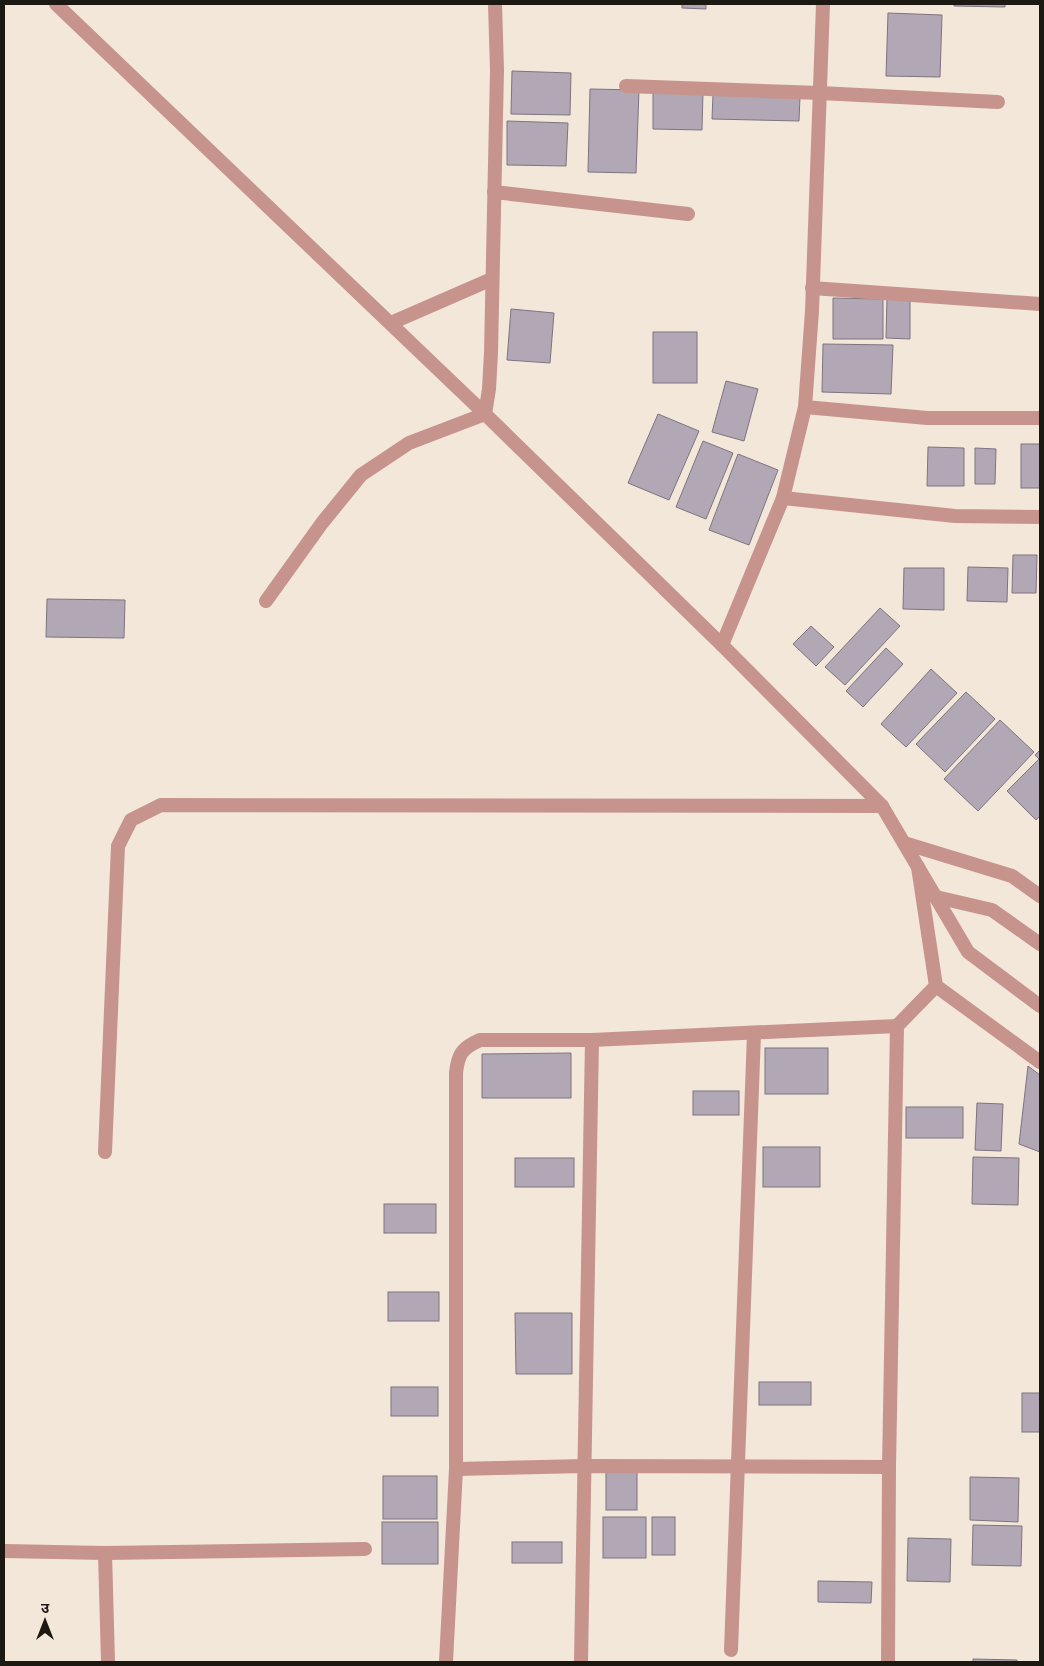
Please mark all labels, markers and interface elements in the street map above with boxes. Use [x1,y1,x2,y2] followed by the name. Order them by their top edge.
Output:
[20,1596,70,1646] north arrow
[41,1600,50,1616] text: उ

